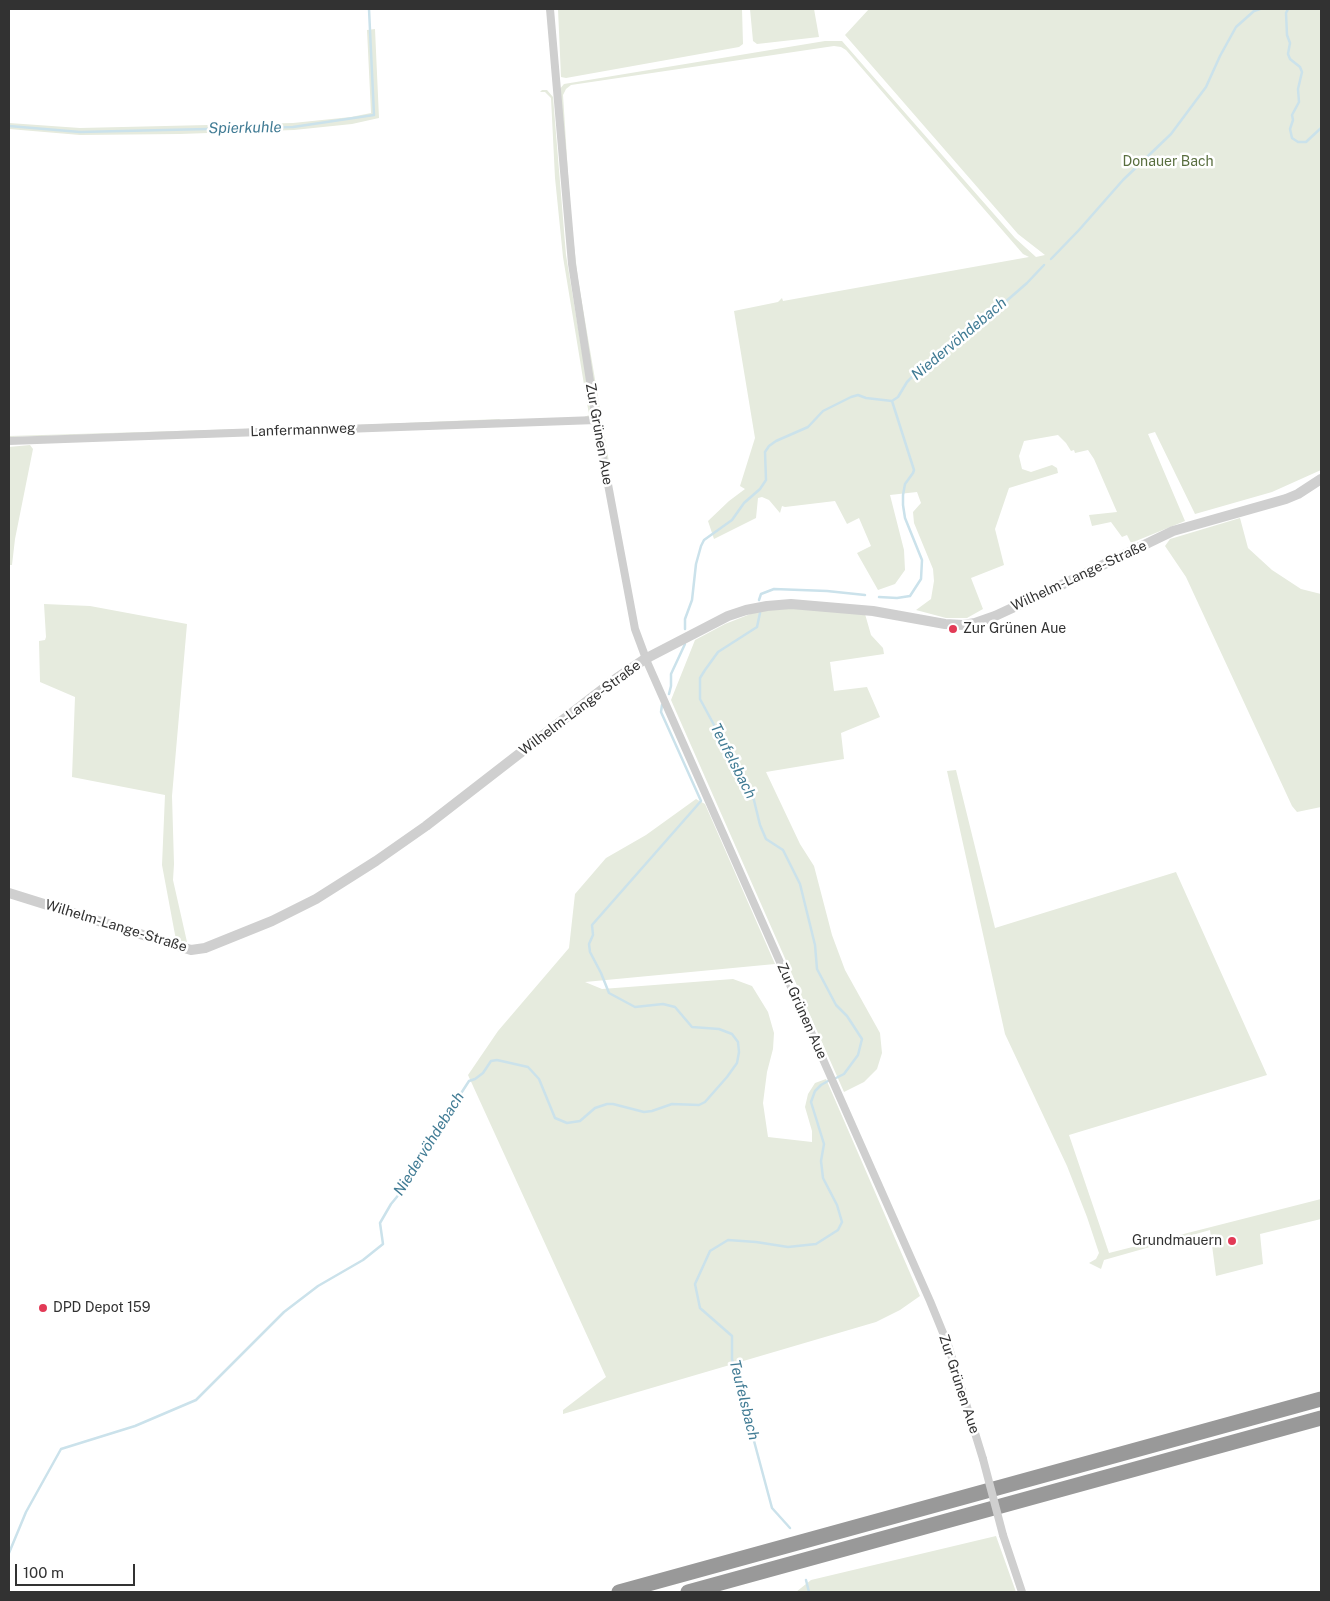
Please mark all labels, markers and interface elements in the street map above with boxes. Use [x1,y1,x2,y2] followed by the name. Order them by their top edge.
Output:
[208,118,282,138] water label: Spierkuhle
[1122,154,1214,170] park label: Donauer Bach
[908,294,1010,384] water label: Niedervöhdebach
[582,382,616,486] street label: Zur Grünen Aue
[250,420,356,440] street label: Lanfermannweg
[1009,537,1149,615] street label: Wilhelm-Lange-Straße
[963,621,1066,637] place label: Zur Grünen Aue
[947,623,959,635] marker: Zur Grünen Aue
[516,657,644,759] street label: Wilhelm-Lange-Straße
[706,720,760,802] water label: Teufelsbach
[43,896,189,956] street label: Wilhelm-Lange-Straße
[773,960,831,1062] street label: Zur Grünen Aue
[390,1089,468,1199] water label: Niedervöhdebach
[1132,1233,1222,1249] place label: Grundmauern
[1226,1235,1238,1247] marker: Grundmauern
[53,1300,151,1316] place label: DPD Depot 159
[37,1302,49,1314] marker: DPD Depot 159
[935,1332,983,1436] street label: Zur Grünen Aue
[725,1358,763,1442] water label: Teufelsbach
[18,1554,138,1586] scale bar
[23,1564,64,1581] text: 100 m

